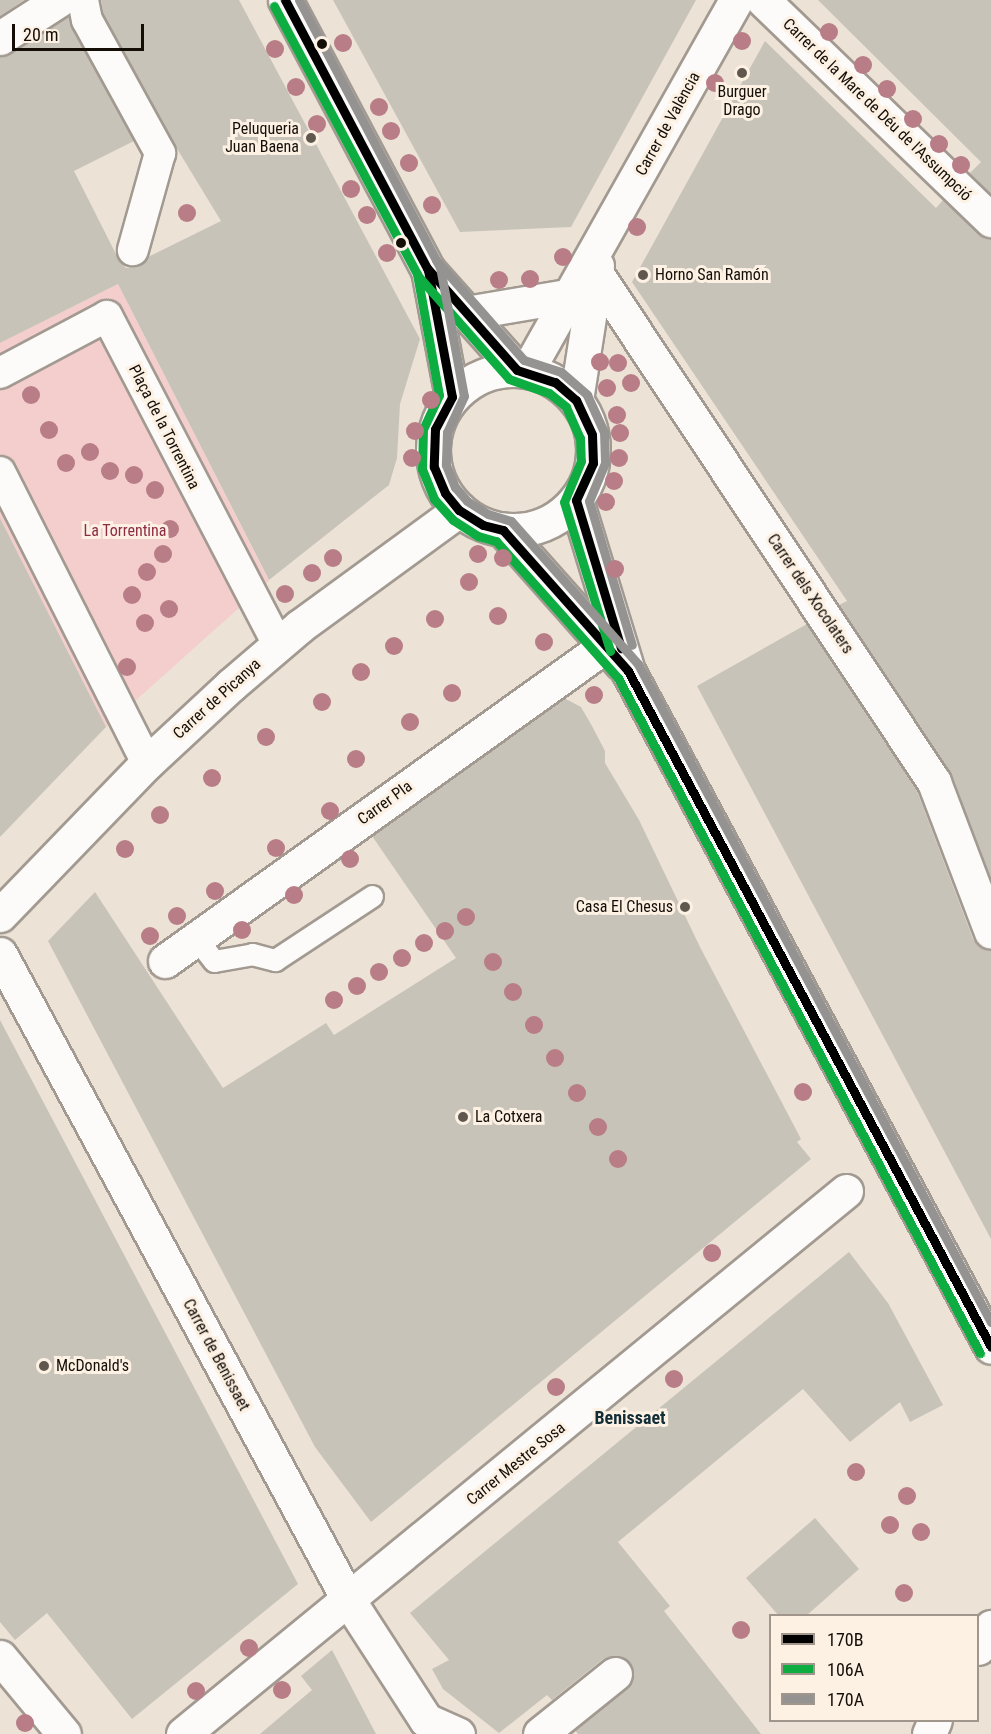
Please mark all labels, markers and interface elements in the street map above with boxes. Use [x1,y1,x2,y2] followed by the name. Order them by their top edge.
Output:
[15,12,147,50] scale bar
[779,15,975,205] street label: Carrer de la Mare de Déu de l'Assumpció
[23,24,58,45] text: 20 m
[316,38,328,50] unlabelled marker
[735,66,749,80] marker: Burguer Drago
[632,69,704,179] street label: Carrer de València
[717,82,767,120] place label: Burguer Drago
[225,119,299,157] place label: Peluqueria Juan Baena
[304,131,318,145] marker: Peluqueria Juan Baena
[395,237,407,249] unlabelled marker
[655,265,769,285] place label: Horno San Ramón
[636,268,650,282] marker: Horno San Ramón
[124,361,204,493] street label: Plaça de la Torrentina
[83,521,167,541] park label: La Torrentina
[763,530,857,658] street label: Carrer dels Xocolaters
[169,655,265,743] street label: Carrer de Picanya
[354,777,416,829] street label: Carrer Pla
[576,897,673,917] place label: Casa El Chesus
[678,900,692,914] marker: Casa El Chesus
[475,1107,542,1127] place label: La Cotxera
[456,1110,470,1124] marker: La Cotxera
[179,1296,253,1414] street label: Carrer de Benissaet
[56,1356,129,1376] place label: McDonald's
[37,1359,51,1373] marker: McDonald's
[594,1407,666,1429] district label: Benissaet
[463,1418,569,1510] street label: Carrer Mestre Sosa
[769,1614,979,1722] legend
[827,1629,863,1650] text: 170B
[827,1659,864,1680] text: 106A
[827,1689,864,1710] text: 170A

